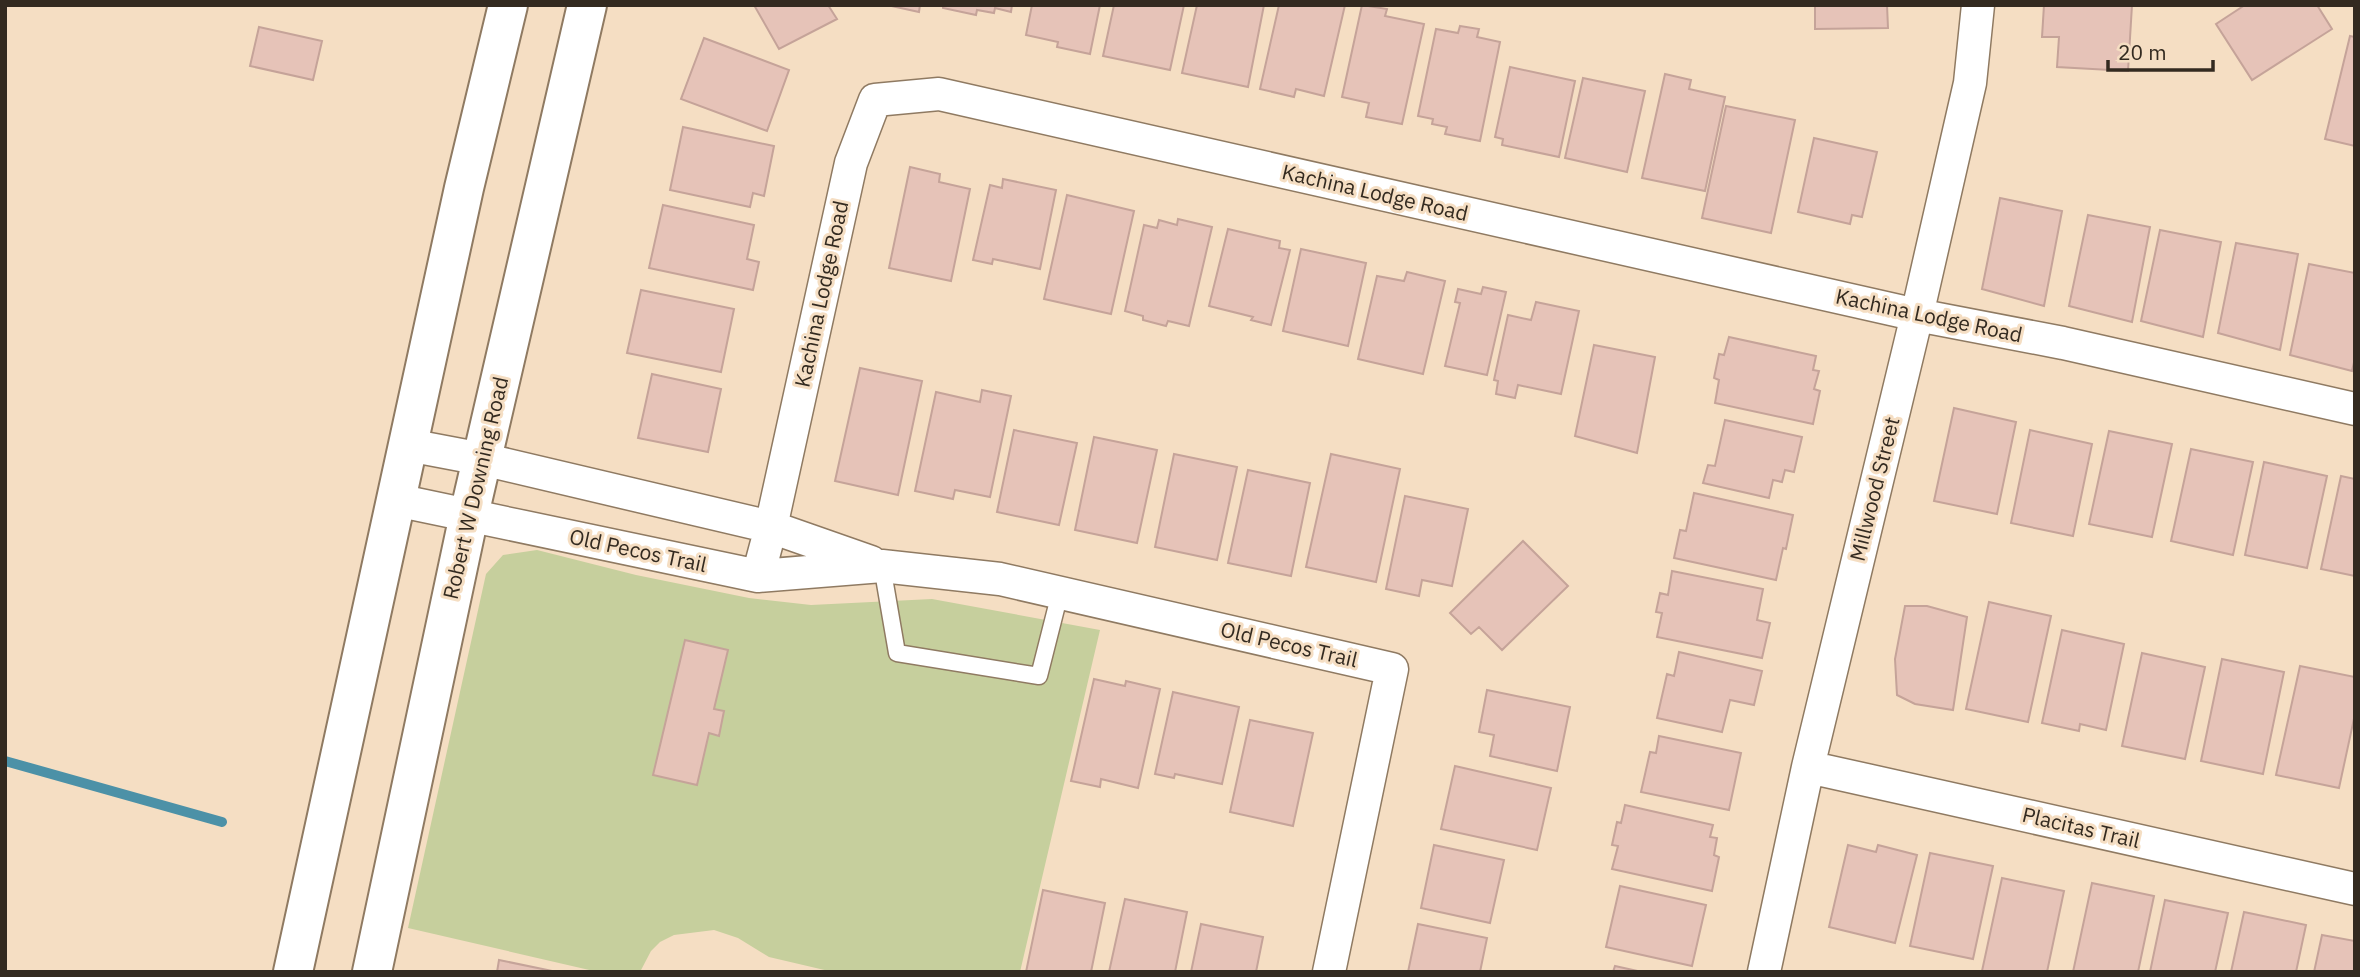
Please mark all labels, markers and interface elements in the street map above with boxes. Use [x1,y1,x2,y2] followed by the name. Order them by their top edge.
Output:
[2108,28,2213,72] scale bar
[2118,38,2167,66] text: 20 m
[1279,157,1471,227] street label: Kachina Lodge Road
[788,198,854,390] street label: Kachina Lodge Road
[1833,282,2025,348] street label: Kachina Lodge Road
[436,374,514,602] street label: Robert W Downing Road
[1843,414,1905,564] street label: Millwood Street
[567,522,710,578] street label: Old Pecos Trail
[1218,615,1361,673] street label: Old Pecos Trail
[2020,800,2143,854] street label: Placitas Trail

